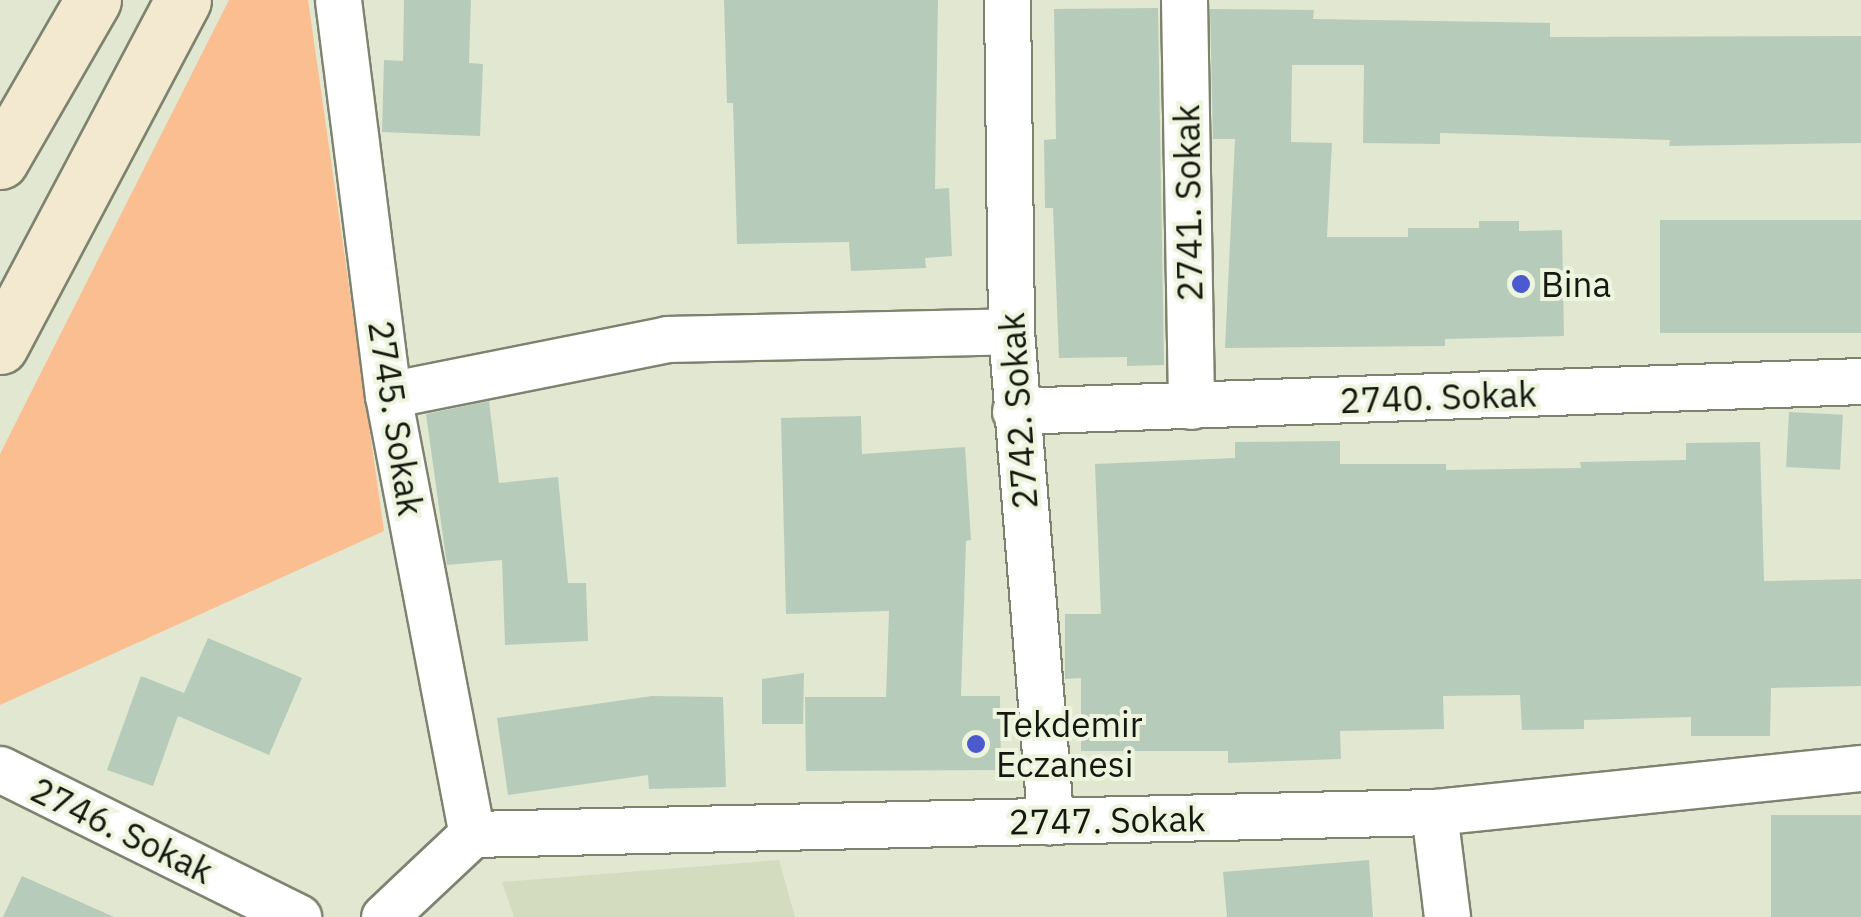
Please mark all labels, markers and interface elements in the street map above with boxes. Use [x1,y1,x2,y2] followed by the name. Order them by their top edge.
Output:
[1165,104,1211,302] street label: 2741. Sokak
[1541,263,1611,305] place label: Bina
[1510,273,1532,295] marker: Bina
[990,311,1046,511] street label: 2742. Sokak
[360,317,432,519] street label: 2745. Sokak
[1339,373,1537,421] street label: 2740. Sokak
[996,703,1143,785] place label: Tekdemir Eczanesi
[965,733,987,755] marker: Tekdemir Eczanesi
[24,768,220,892] street label: 2746. Sokak
[1008,797,1206,843] street label: 2747. Sokak

